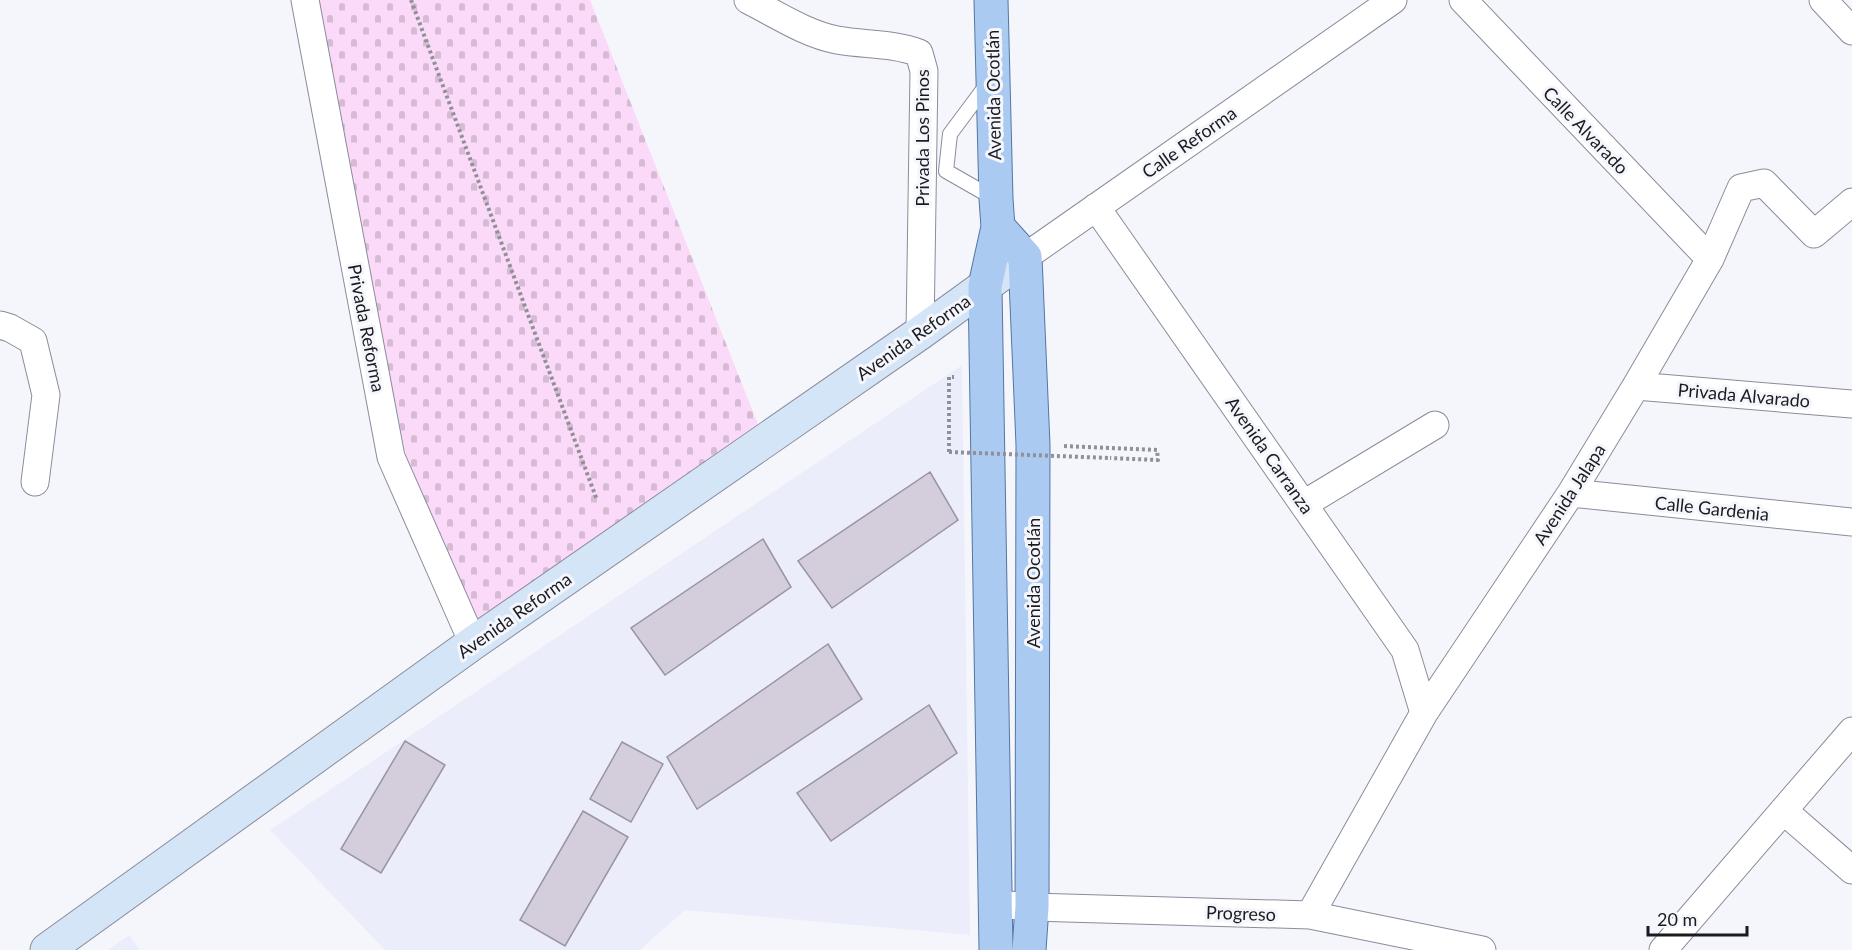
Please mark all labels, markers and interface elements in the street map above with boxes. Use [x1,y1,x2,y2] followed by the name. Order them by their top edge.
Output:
[981,30,1005,160] street label: Avenida Ocotlán
[911,69,933,207] street label: Privada Los Pinos
[1539,82,1633,178] street label: Calle Alvarado
[1138,101,1240,183] street label: Calle Reforma
[344,262,390,394] street label: Privada Reforma
[852,289,974,385] street label: Avenida Reforma
[1677,378,1811,412] street label: Privada Alvarado
[1221,392,1319,518] street label: Avenida Carranza
[1528,439,1610,549] street label: Avenida Jalapa
[1654,491,1770,525] street label: Calle Gardenia
[1022,518,1044,648] street label: Avenida Ocotlán
[453,567,575,663] street label: Avenida Reforma
[1648,899,1747,937] scale bar
[1206,901,1276,925] street label: Progreso
[1657,908,1697,930] text: 20 m

